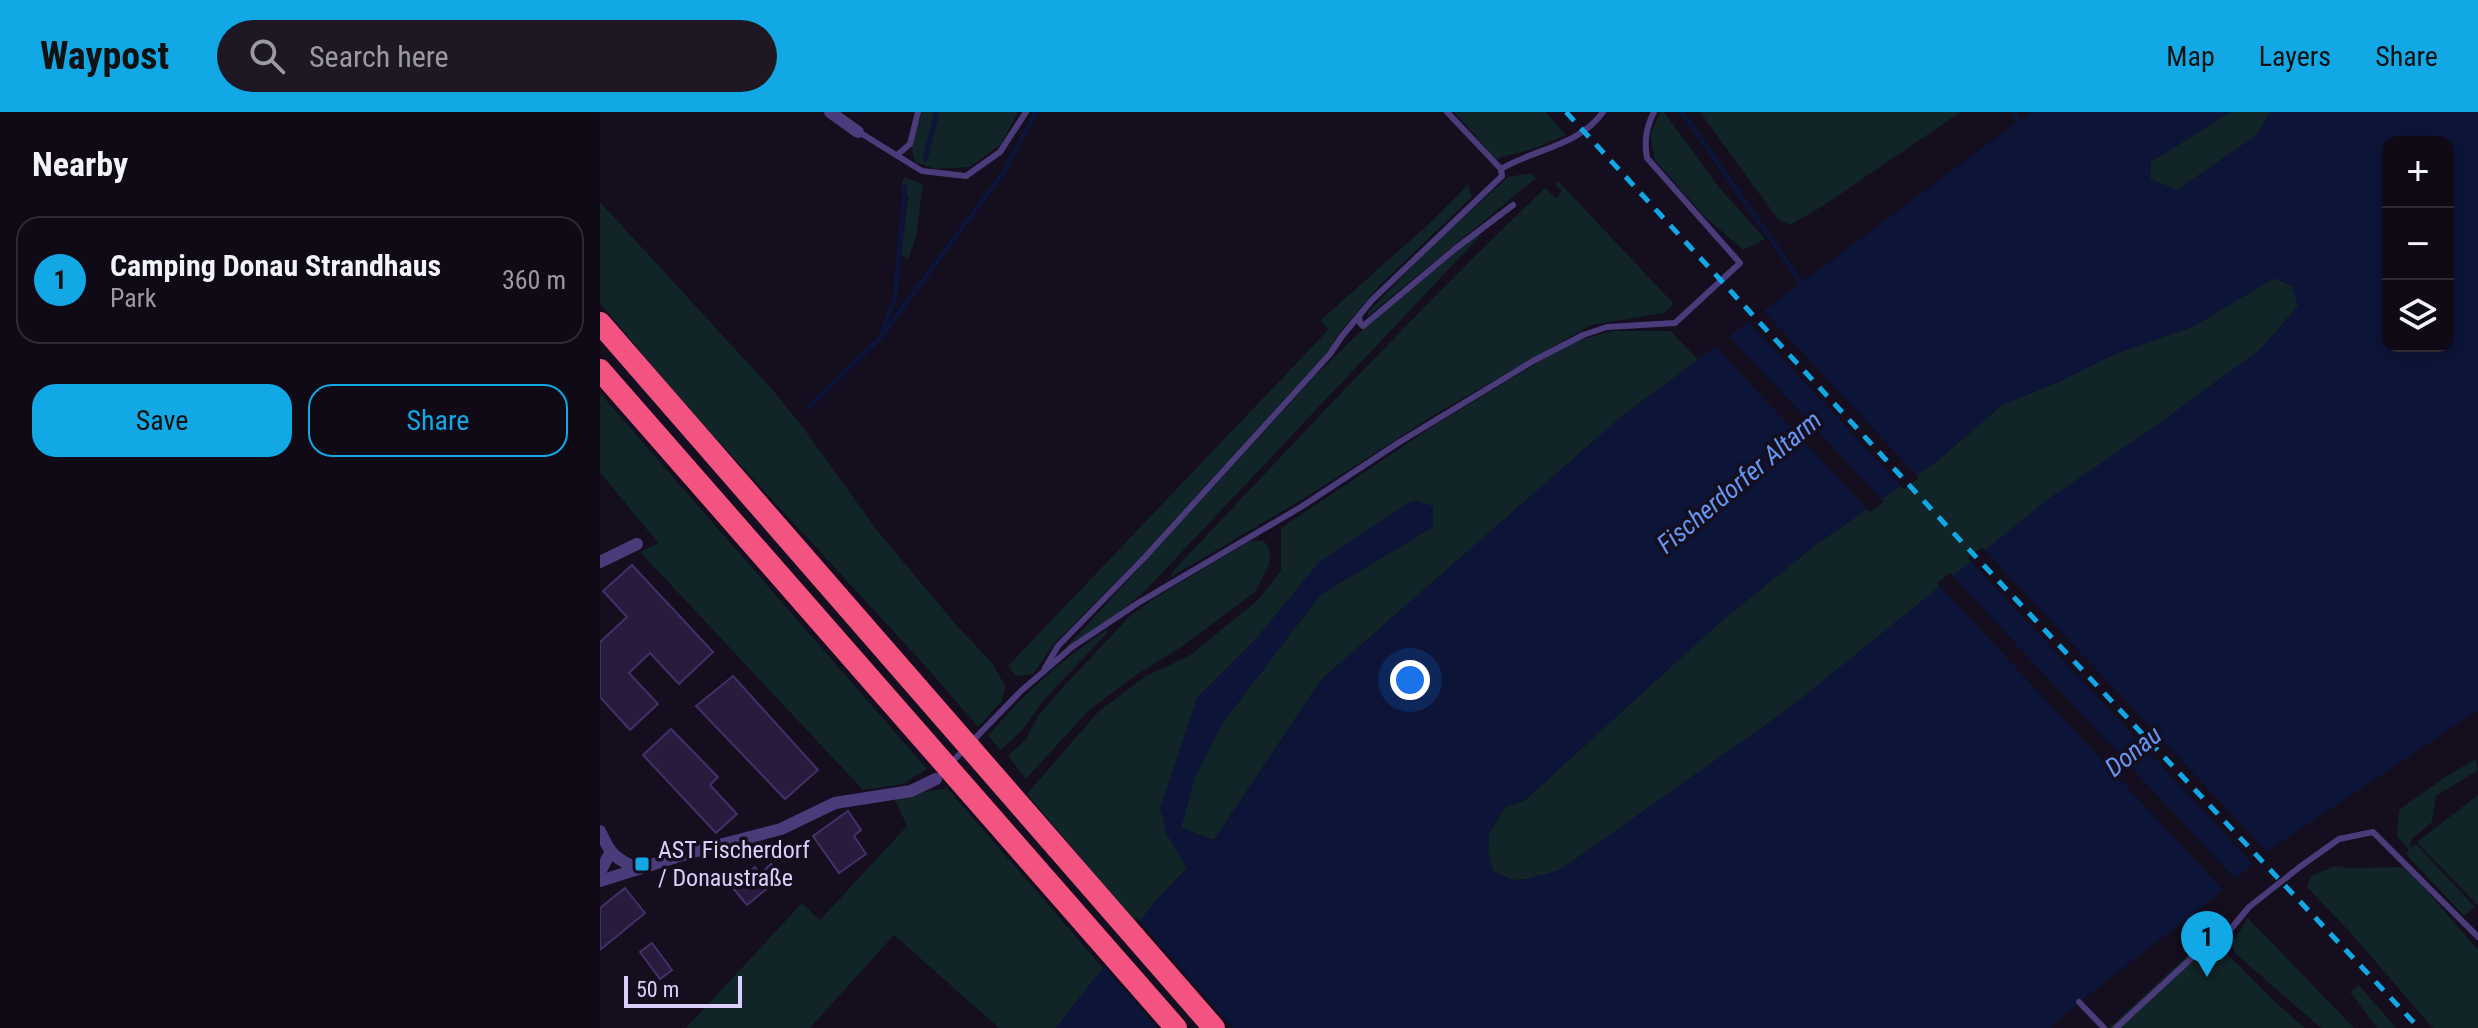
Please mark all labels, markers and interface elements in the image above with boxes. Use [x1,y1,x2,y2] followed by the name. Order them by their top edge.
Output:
[217,20,777,92] search box
[40,34,169,78] text: Waypost
[245,34,289,78] icon: search
[309,39,449,74] text: Search here
[2166,40,2215,73] text: Map
[2259,40,2331,73] text: Layers
[2375,40,2438,73] text: Share
[2382,136,2454,352] map controls
[2382,136,2454,208] button: +
[32,144,128,184] text: Nearby
[2382,208,2454,280] button: −
[110,248,441,283] text: Camping Donau Strandhaus
[53,265,67,295] text: 1
[502,265,566,295] text: 360 m
[2382,280,2454,352] button: layers
[110,283,156,313] text: Park
[32,384,292,457] button: Save
[308,384,568,457] button: Share
[1651,405,1827,559] water label: Fischerdorfer Altarm
[1390,660,1430,700] your location
[2099,719,2167,783] water label: Donau
[658,836,810,892] place label: AST Fischerdorf / Donaustraße
[633,855,651,873] marker: AST Fischerdorf / Donaustraße
[2181,911,2233,977] pin: 1
[624,972,742,1008] scale bar
[636,977,679,1002] text: 50 m

